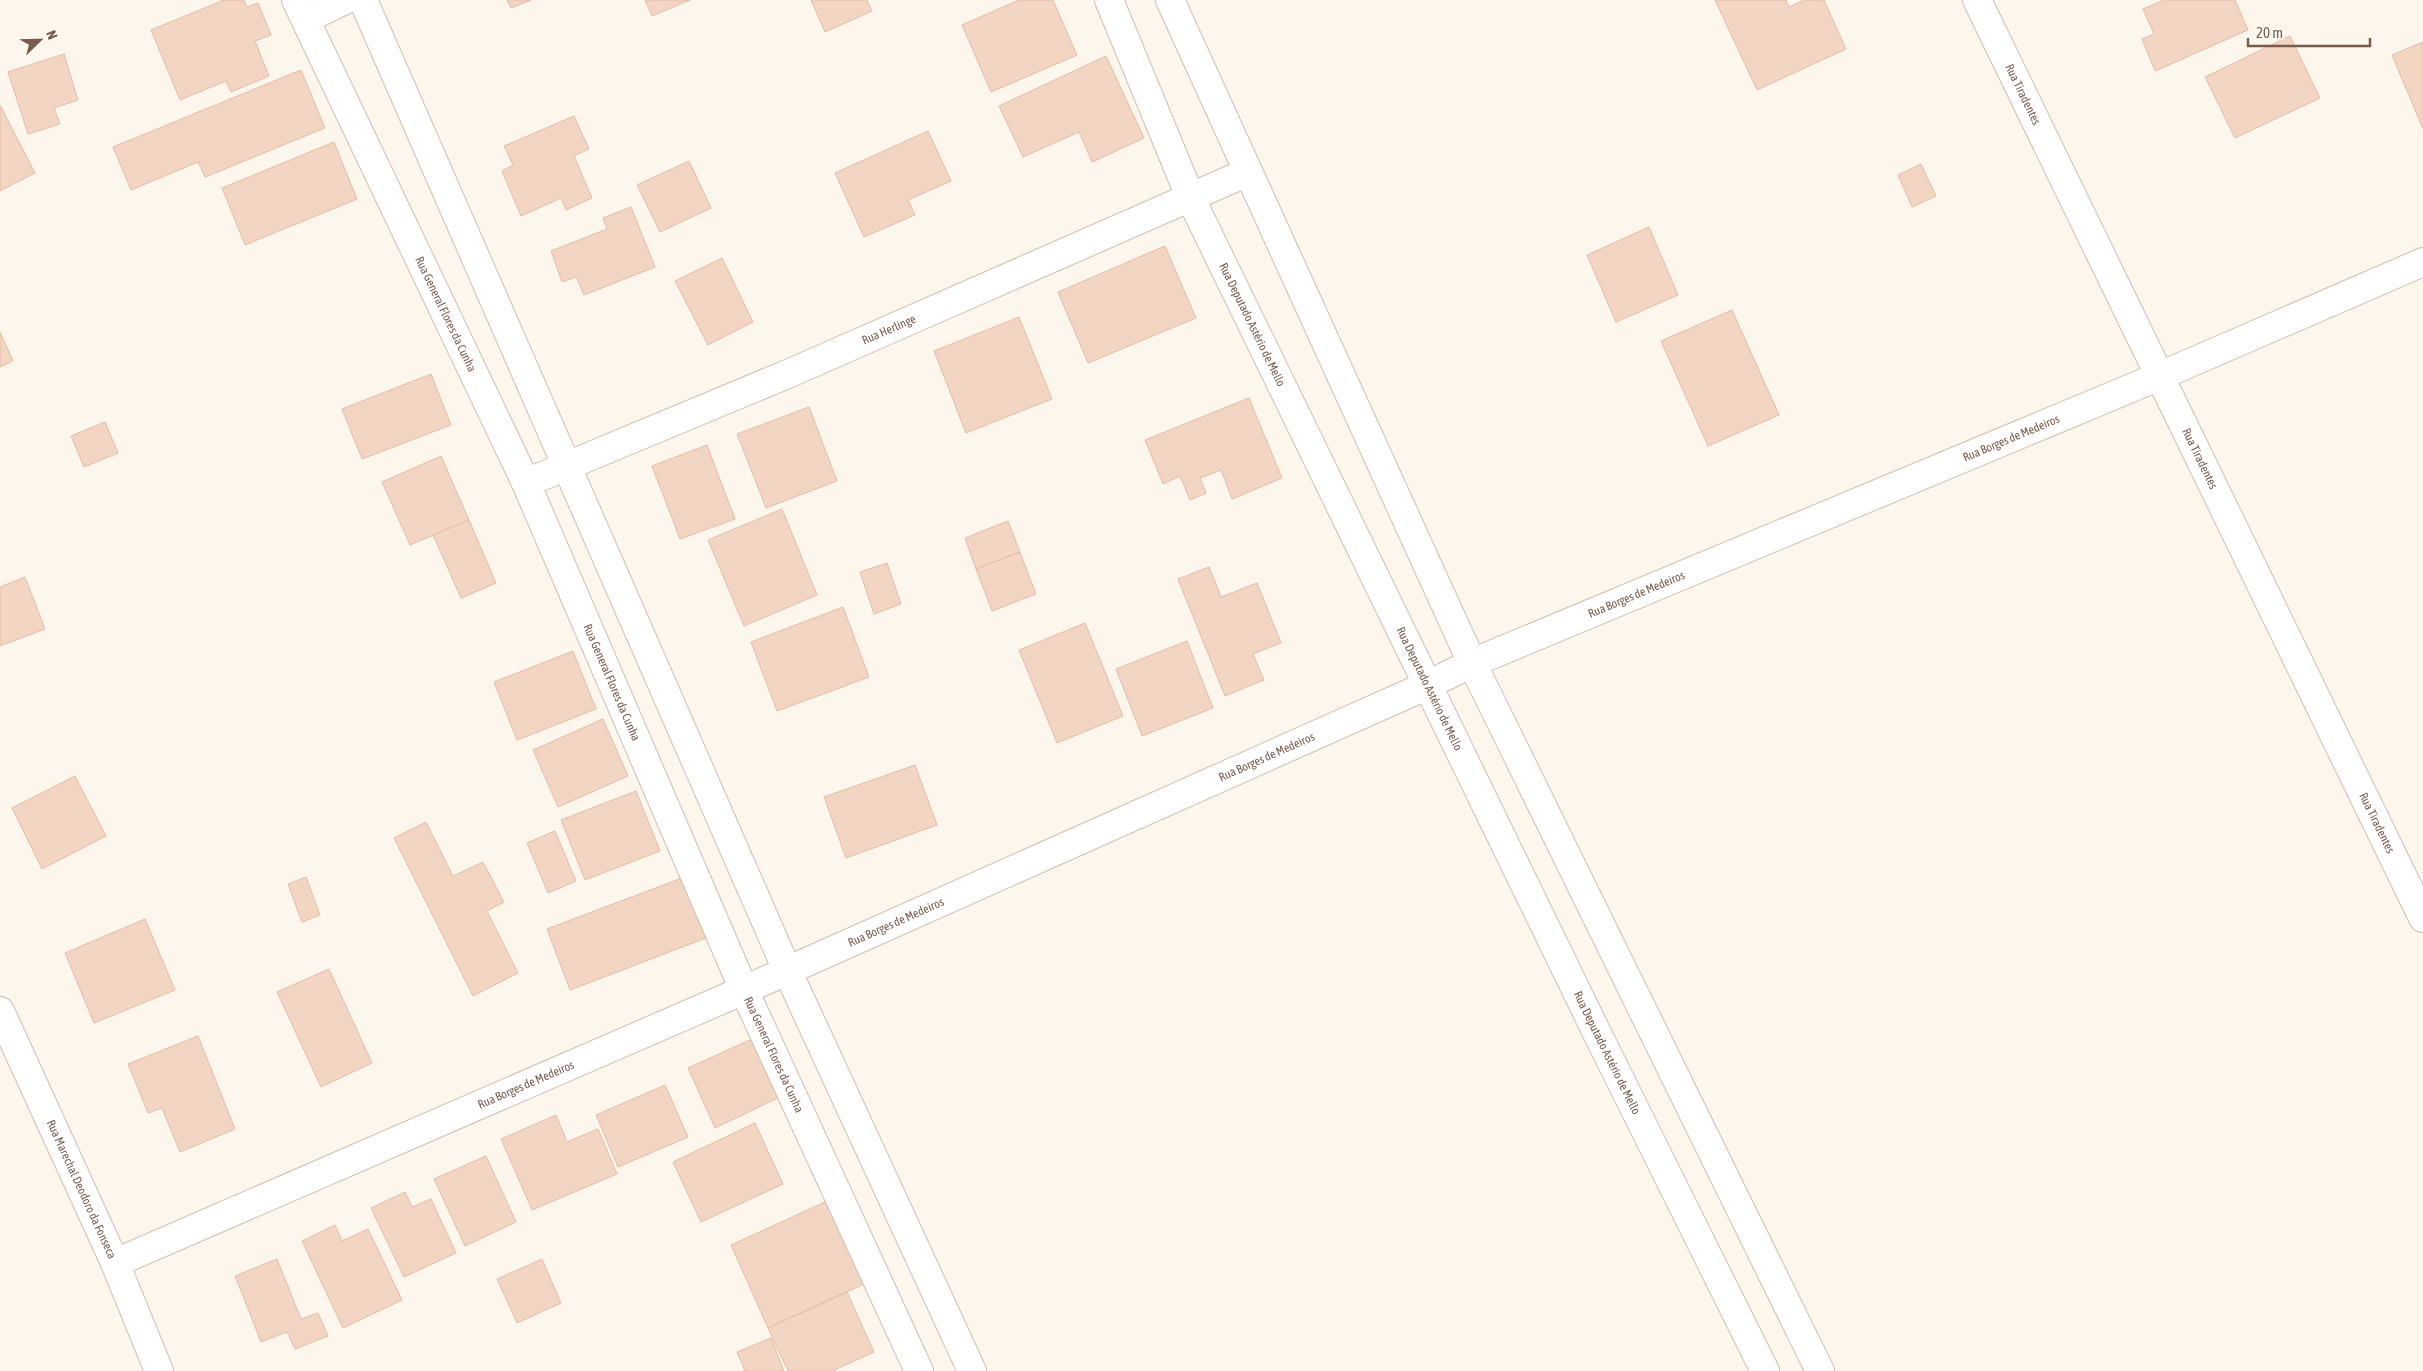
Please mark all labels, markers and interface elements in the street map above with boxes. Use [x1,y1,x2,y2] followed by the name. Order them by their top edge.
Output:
[15,15,65,65] north arrow
[2248,15,2370,47] scale bar
[2256,24,2283,41] text: 20 m
[43,28,61,42] text: N
[2002,62,2044,127] street label: Rua Tiradentes
[412,254,479,374] street label: Rua General Flores da Cunha
[1216,261,1288,389] street label: Rua Deputado Astério de Mello
[860,312,918,348] street label: Rua Herlinge
[1961,412,2062,464] street label: Rua Borges de Medeiros
[2179,426,2221,491] street label: Rua Tiradentes
[1586,568,1687,621] street label: Rua Borges de Medeiros
[580,622,643,743] street label: Rua General Flores da Cunha
[1393,625,1466,753] street label: Rua Deputado Astério de Mello
[1217,729,1317,784] street label: Rua Borges de Medeiros
[2356,790,2398,856] street label: Rua Tiradentes
[846,895,946,950] street label: Rua Borges de Medeiros
[1571,989,1643,1117] street label: Rua Deputado Astério de Mello
[741,995,806,1115] street label: Rua General Flores da Cunha
[476,1058,576,1112] street label: Rua Borges de Medeiros
[44,1118,119,1261] street label: Rua Marechal Deodoro da Fonseca

